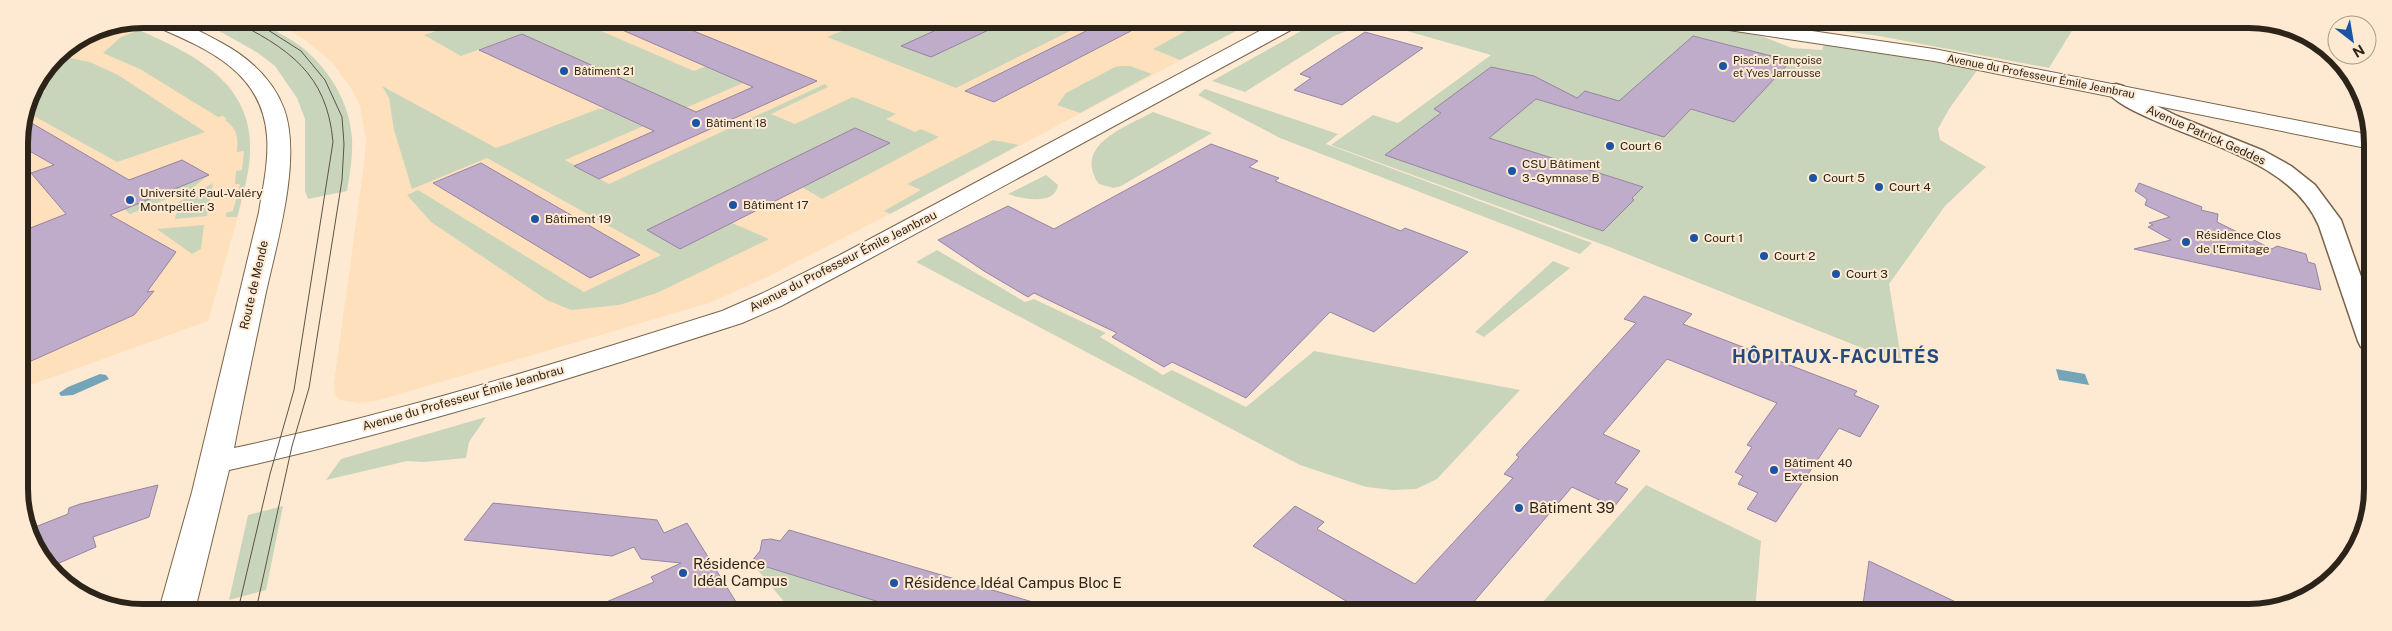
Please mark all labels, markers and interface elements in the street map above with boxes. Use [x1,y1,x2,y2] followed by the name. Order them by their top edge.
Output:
[2327,15,2377,65] north arrow
[2350,41,2368,61] text: N
[1946,51,2136,100] street label: Avenue du Professeur Émile Jeanbrau
[1733,54,1822,79] place label: Piscine Françoise et Yves Jarrousse
[1717,60,1729,72] marker: Piscine Françoise et Yves Jarrousse
[558,65,570,77] marker: Bâtiment 21
[574,65,634,77] place label: Bâtiment 21
[2144,102,2268,168] street label: Avenue Patrick Geddes
[690,117,702,129] marker: Bâtiment 18
[706,117,767,129] place label: Bâtiment 18
[1620,139,1662,153] place label: Court 6
[1604,140,1616,152] marker: Court 6
[1522,157,1601,185] place label: CSU Bâtiment 3 - Gymnase B
[1506,165,1518,177] marker: CSU Bâtiment 3 - Gymnase B
[1823,171,1865,185] place label: Court 5
[1807,172,1819,184] marker: Court 5
[1889,180,1931,194] place label: Court 4
[1873,181,1885,193] marker: Court 4
[140,186,263,214] place label: Université Paul-Valéry Montpellier 3
[124,194,136,206] marker: Université Paul-Valéry Montpellier 3
[743,198,809,212] place label: Bâtiment 17
[727,199,739,211] marker: Bâtiment 17
[747,207,939,315] street label: Avenue du Professeur Émile Jeanbrau
[545,212,611,226] place label: Bâtiment 19
[529,213,541,225] marker: Bâtiment 19
[2196,228,2281,256] place label: Résidence Clos de l'Ermitage
[1704,231,1743,245] place label: Court 1
[1688,232,1700,244] marker: Court 1
[2180,236,2192,248] marker: Résidence Clos de l'Ermitage
[237,239,271,331] street label: Route de Mende
[1774,249,1815,263] place label: Court 2
[1758,250,1770,262] marker: Court 2
[1846,267,1888,281] place label: Court 3
[1830,268,1842,280] marker: Court 3
[1732,345,1940,367] district label: HÔPITAUX-FACULTÉS
[361,363,565,433] street label: Avenue du Professeur Émile Jeanbrau
[1784,456,1852,484] place label: Bâtiment 40 Extension
[1768,464,1780,476] marker: Bâtiment 40 Extension
[1529,499,1615,516] place label: Bâtiment 39
[1513,502,1525,514] marker: Bâtiment 39
[693,555,788,589] place label: Résidence Idéal Campus
[677,567,689,579] marker: Résidence Idéal Campus
[904,574,1122,591] place label: Résidence Idéal Campus Bloc E
[888,577,900,589] marker: Résidence Idéal Campus Bloc E

